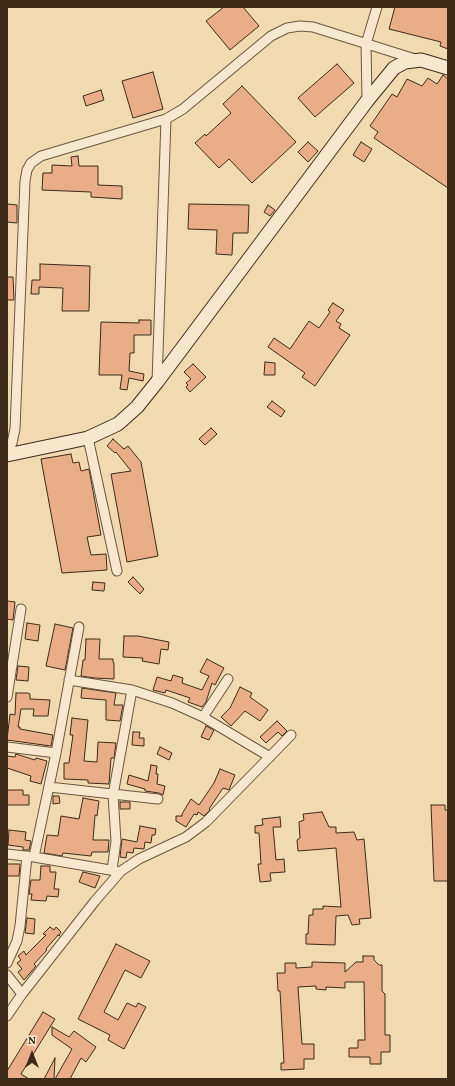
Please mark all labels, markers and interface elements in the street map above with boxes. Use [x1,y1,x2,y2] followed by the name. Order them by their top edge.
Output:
[12,1034,52,1074] north arrow
[28,1034,36,1049] text: N

